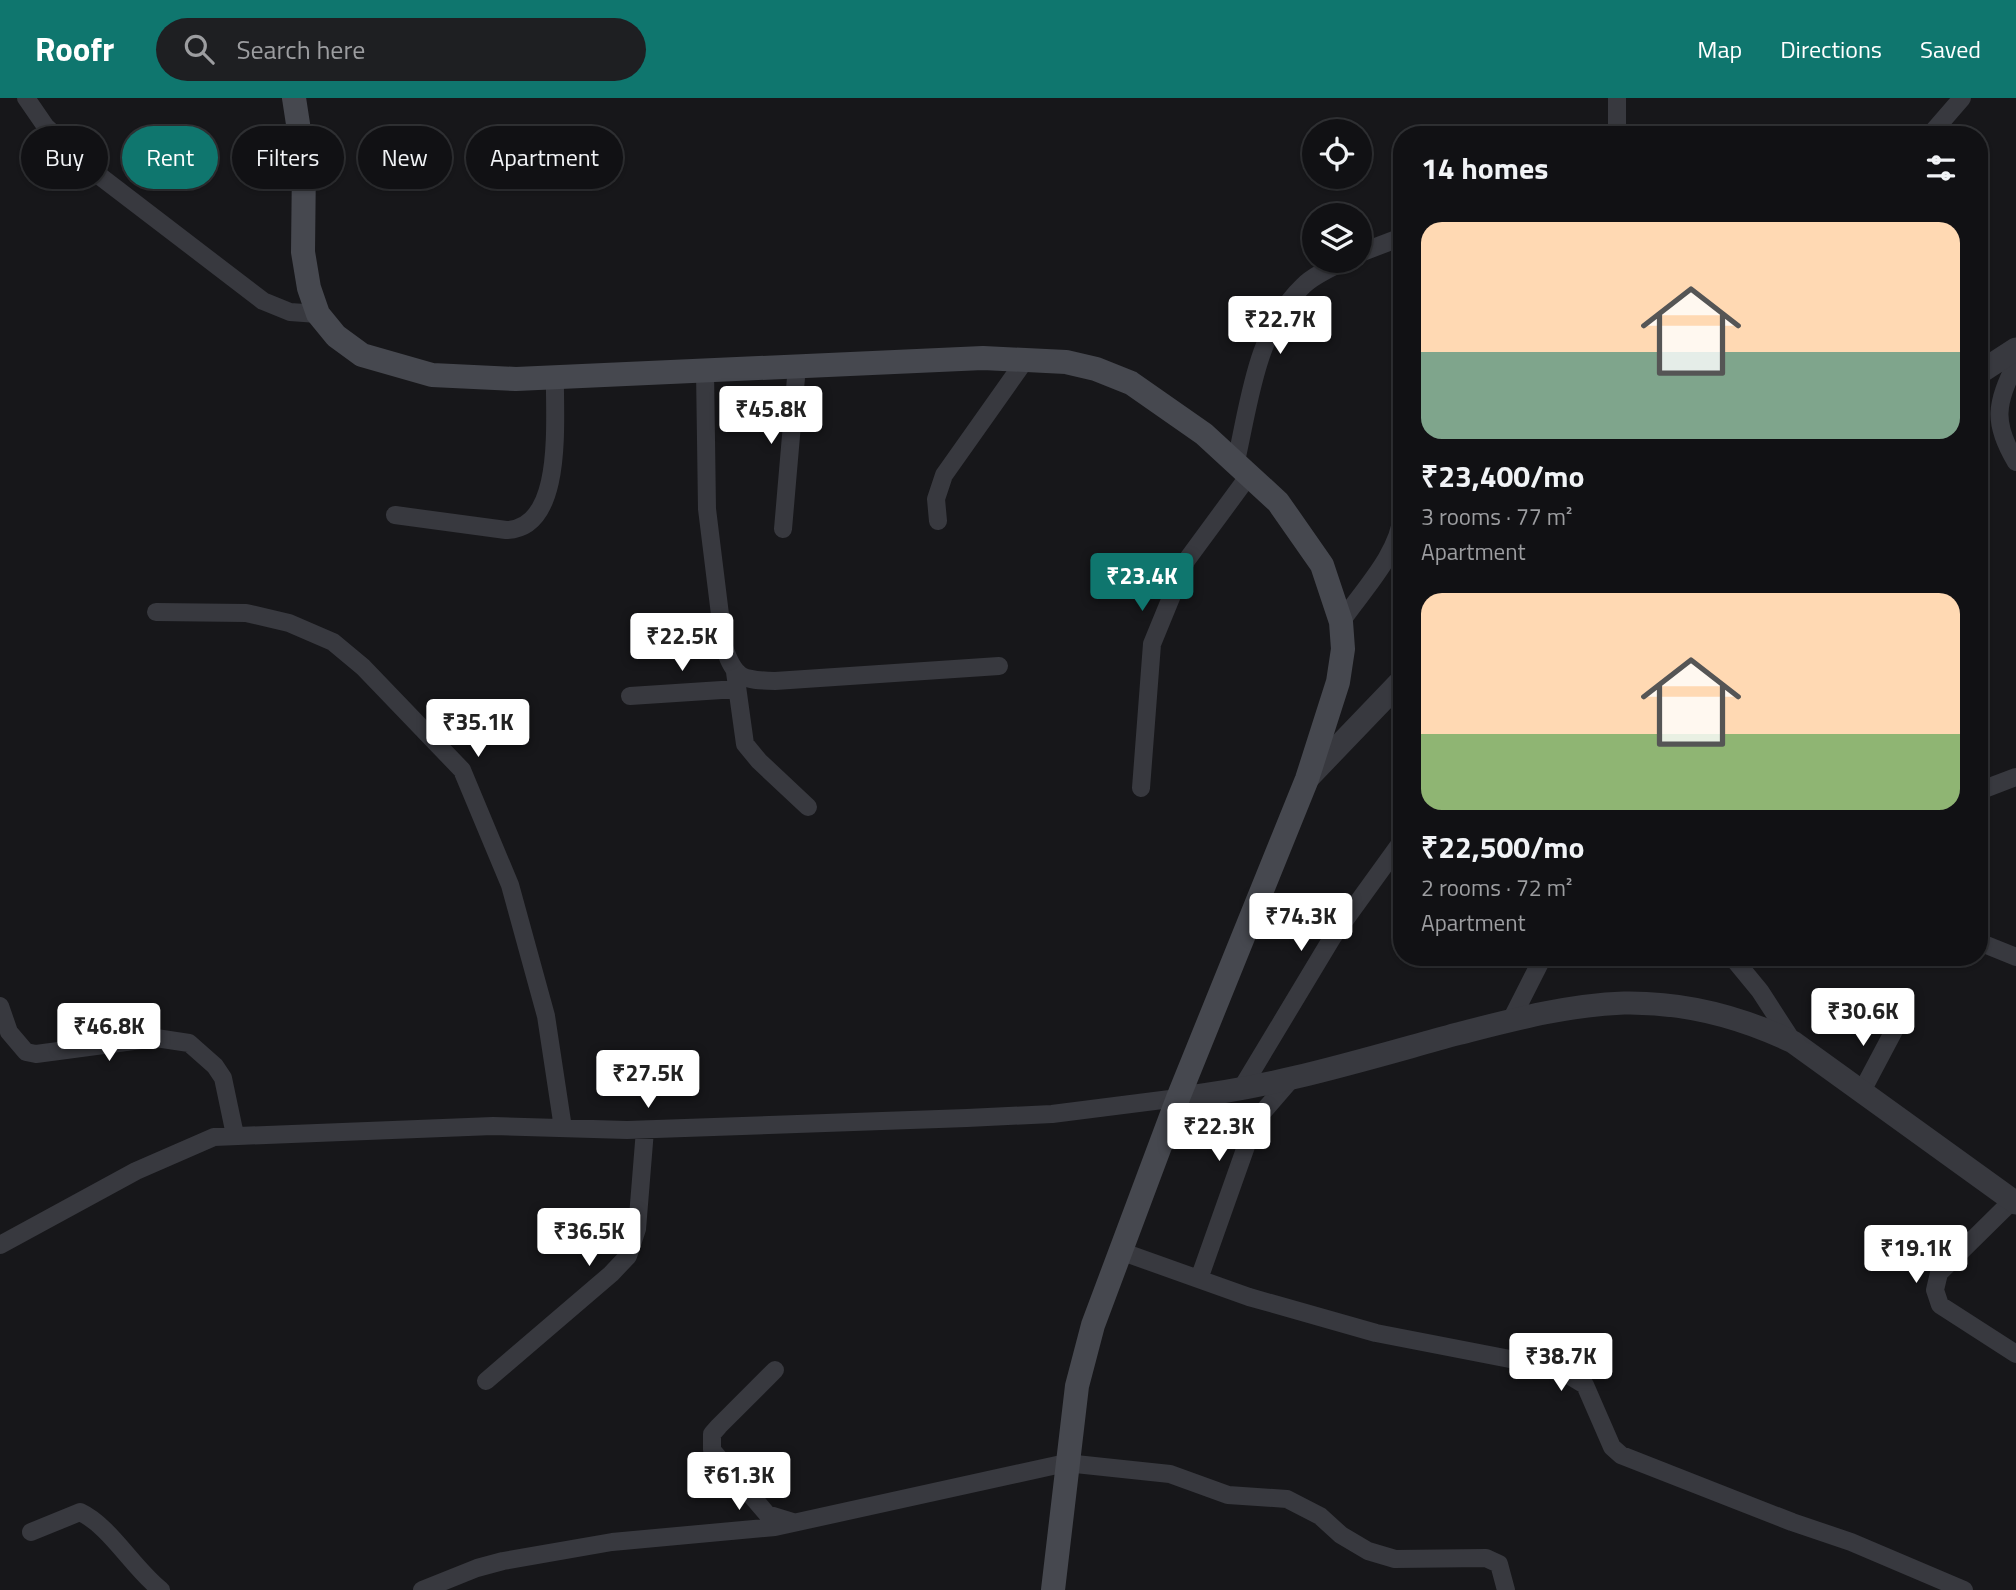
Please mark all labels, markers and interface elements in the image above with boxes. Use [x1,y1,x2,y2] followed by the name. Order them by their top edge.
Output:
[156,18,646,81] search box
[35,24,114,74] text: Roofr
[180,30,218,68] icon: search
[236,30,365,69] text: Search here
[1697,31,1742,67] text: Map
[1780,31,1882,67] text: Directions
[1920,31,1981,67] text: Saved
[1302,119,1372,273] map controls
[1302,119,1372,189] button: locate
[21,126,108,189] chip: Buy
[122,126,218,189] chip: Rent
[232,126,344,189] chip: Filters
[358,126,452,189] chip: New
[466,126,623,189] chip: Apartment
[1421,145,1548,191] text: 14 homes
[1922,149,1960,187] icon: filters
[1302,203,1372,273] button: layers
[1628,268,1754,394] icon: home
[1223,296,1337,356] pin: ₹22.7K
[1244,301,1316,336] text: ₹22.7K
[714,386,828,446] pin: ₹45.8K
[735,391,807,426] text: ₹45.8K
[1421,453,1585,499] text: ₹23,400/mo
[1421,499,1572,534] text: 3 rooms · 77 m²
[1421,534,1526,569] text: Apartment
[1085,554,1199,613] pin: ₹23.4K
[1106,558,1178,593] text: ₹23.4K
[625,614,739,673] pin: ₹22.5K
[646,618,718,653] text: ₹22.5K
[1628,639,1754,765] icon: home
[421,700,535,759] pin: ₹35.1K
[442,704,514,739] text: ₹35.1K
[1421,824,1585,870] text: ₹22,500/mo
[1421,870,1572,905] text: 2 rooms · 72 m²
[1244,894,1358,953] pin: ₹74.3K
[1265,898,1337,933] text: ₹74.3K
[1421,905,1526,940] text: Apartment
[1806,988,1920,1048] pin: ₹30.6K
[1827,993,1899,1028] text: ₹30.6K
[52,1004,166,1063] pin: ₹46.8K
[73,1008,145,1043] text: ₹46.8K
[591,1051,705,1110] pin: ₹27.5K
[612,1055,684,1090] text: ₹27.5K
[1162,1104,1276,1163] pin: ₹22.3K
[1183,1108,1255,1143] text: ₹22.3K
[532,1208,646,1268] pin: ₹36.5K
[553,1213,625,1248] text: ₹36.5K
[1859,1226,1973,1285] pin: ₹19.1K
[1880,1230,1952,1265] text: ₹19.1K
[1504,1334,1618,1393] pin: ₹38.7K
[1525,1338,1597,1373] text: ₹38.7K
[682,1452,796,1512] pin: ₹61.3K
[703,1457,775,1492] text: ₹61.3K

